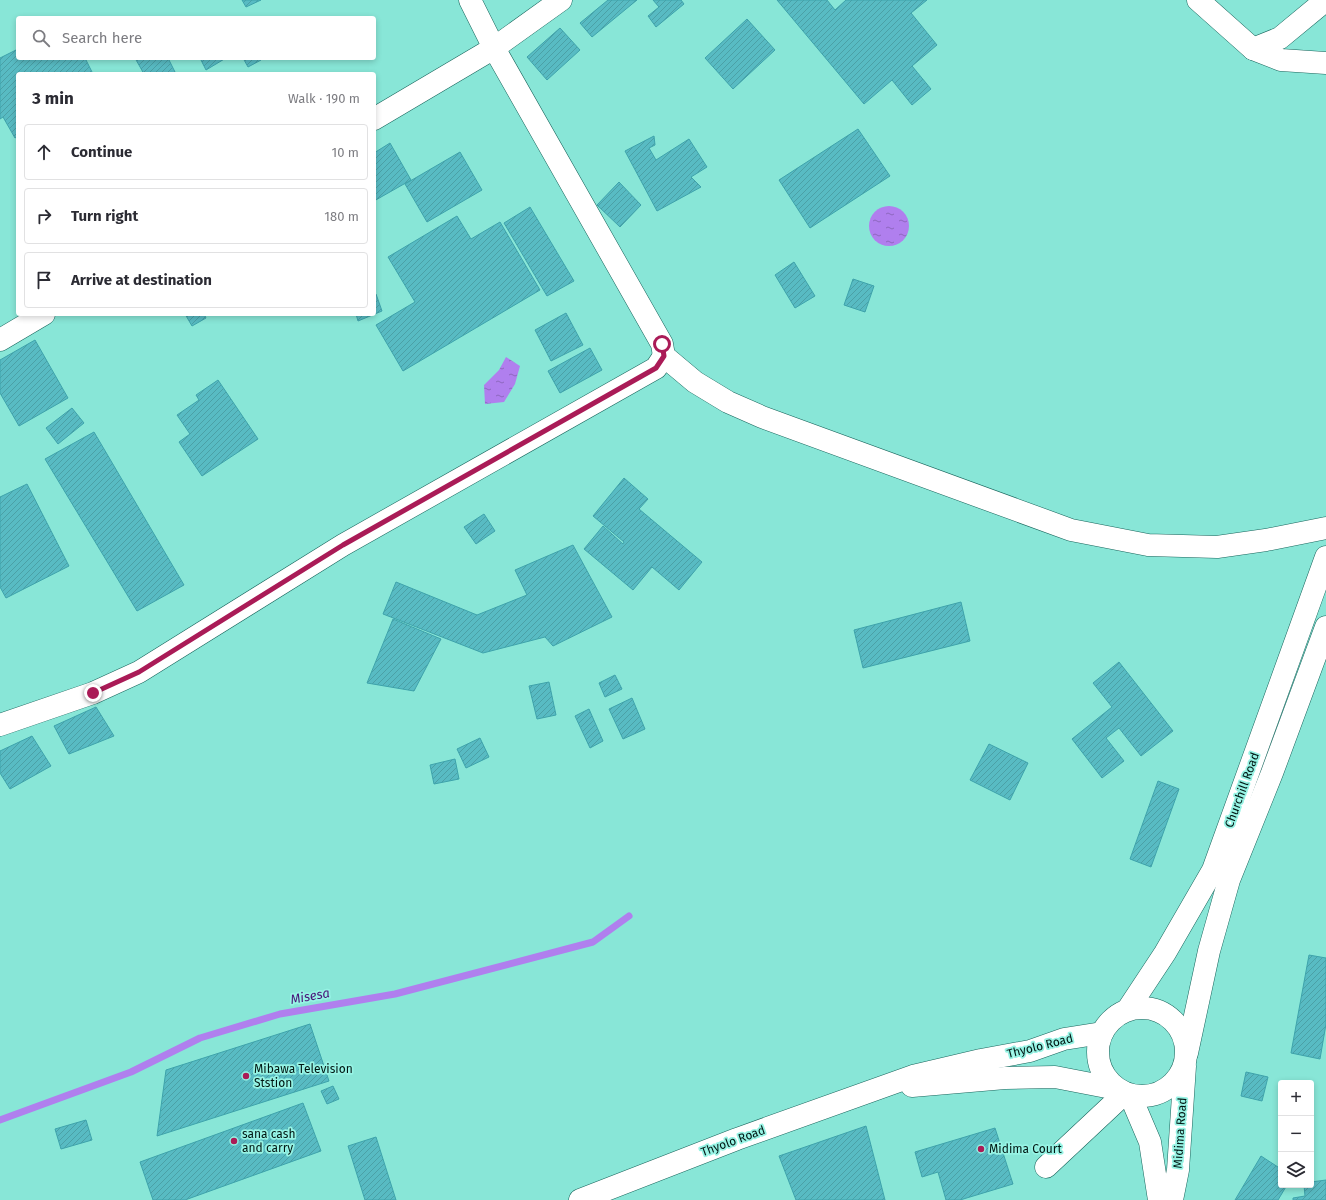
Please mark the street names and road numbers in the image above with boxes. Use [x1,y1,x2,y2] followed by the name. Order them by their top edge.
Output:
[1222,751,1262,829] street label: Churchill Road
[1006,1031,1074,1061] street label: Thyolo Road
[1171,1097,1189,1169] street label: Midima Road
[699,1123,767,1159] street label: Thyolo Road

